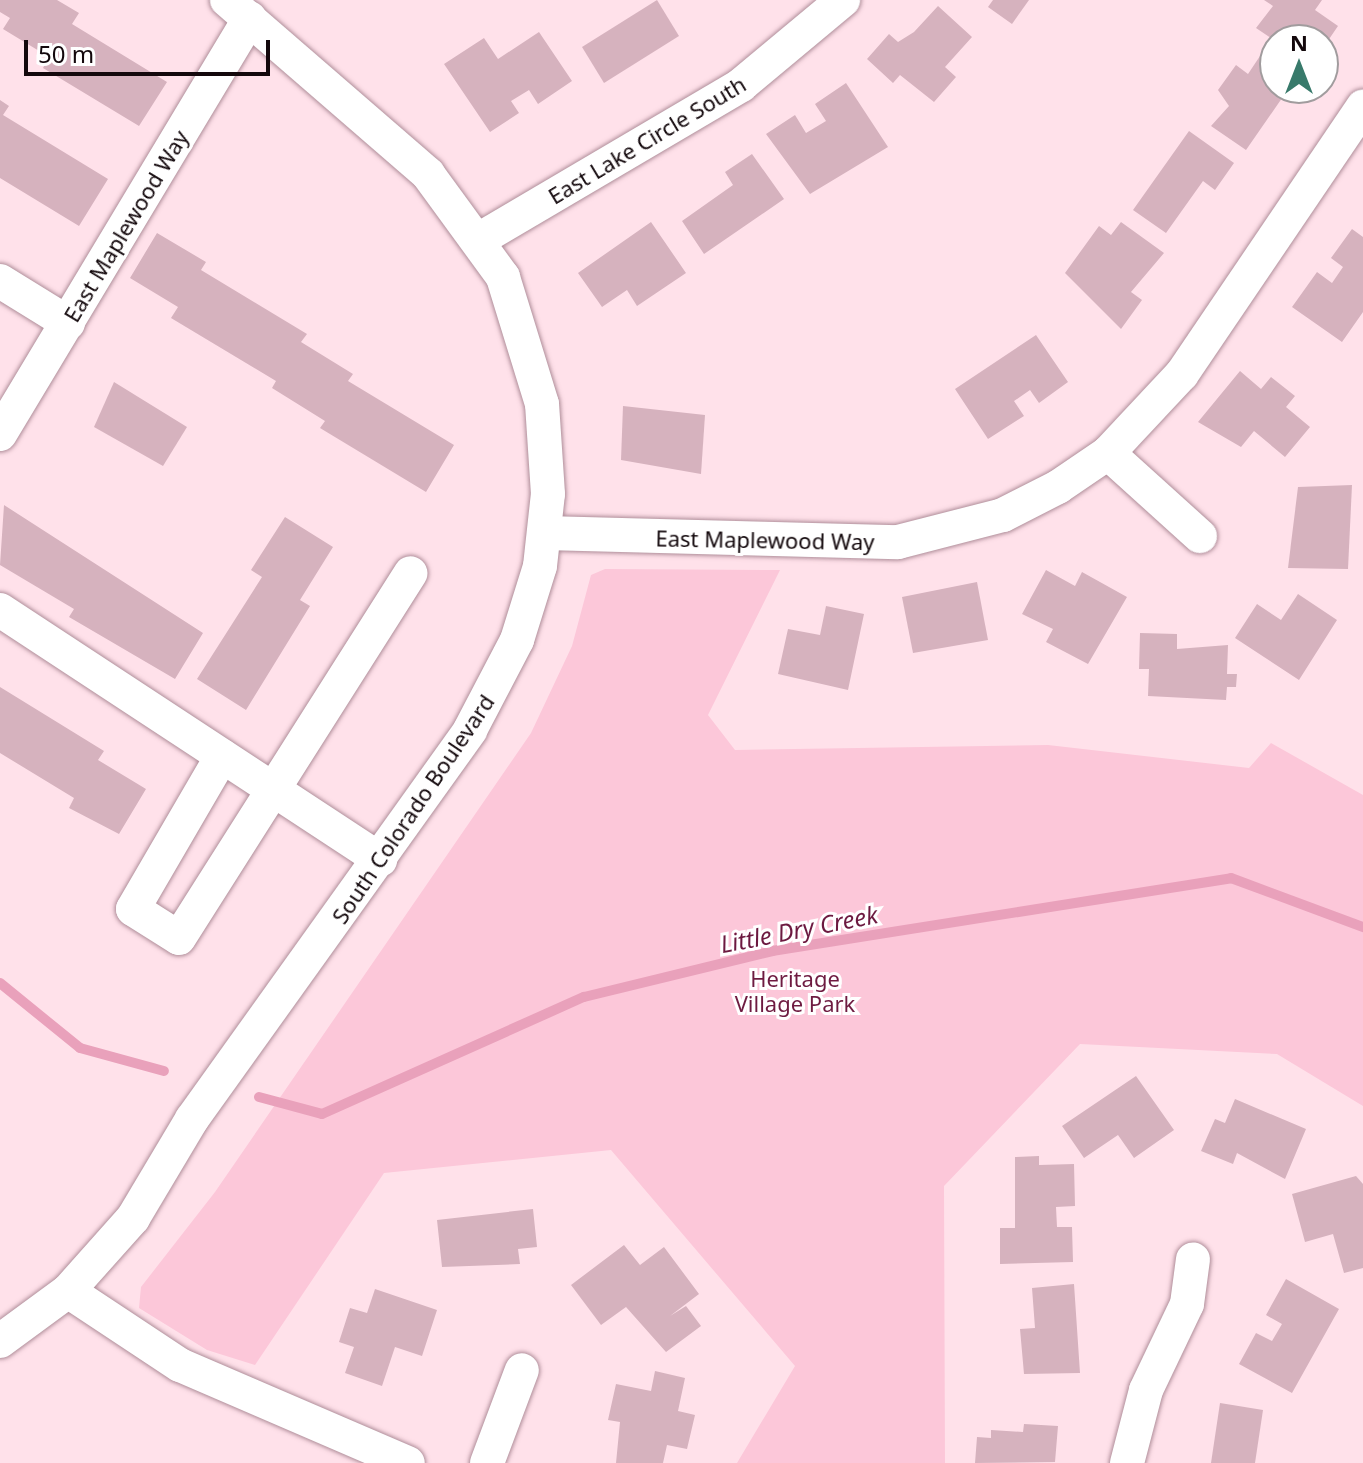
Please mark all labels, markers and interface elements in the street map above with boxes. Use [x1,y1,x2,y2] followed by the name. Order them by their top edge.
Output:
[28,24,274,74] scale bar
[1259,24,1339,104] north arrow
[1290,27,1308,57] text: N
[38,37,94,70] text: 50 m
[543,71,751,209] street label: East Lake Circle South
[58,125,194,327] street label: East Maplewood Way
[655,525,875,555] street label: East Maplewood Way
[326,689,500,929] street label: South Colorado Boulevard
[718,900,880,958] water label: Little Dry Creek
[735,965,855,1016] park label: Heritage Village Park

